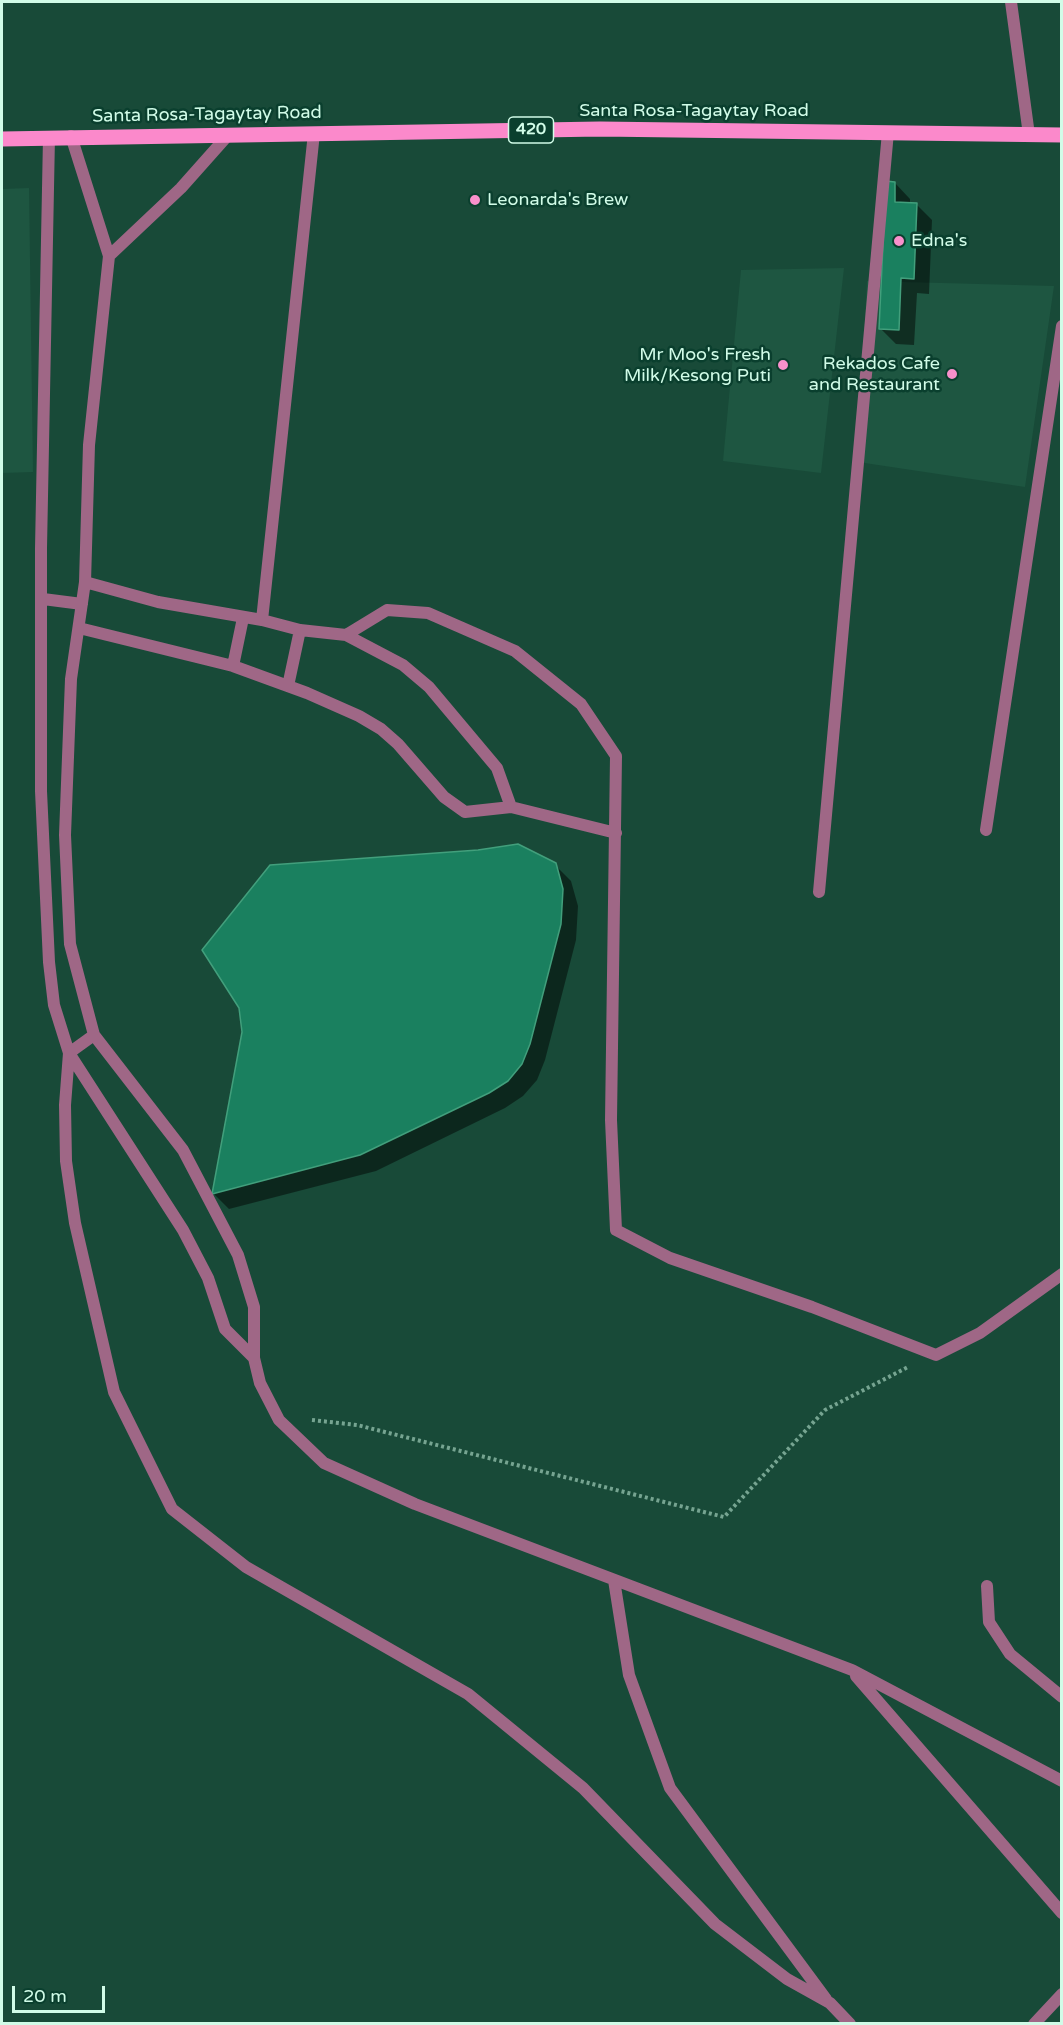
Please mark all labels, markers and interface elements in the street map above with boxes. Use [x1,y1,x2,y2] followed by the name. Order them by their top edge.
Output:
[579,100,809,122] street label: Santa Rosa-Tagaytay Road
[92,102,322,128] street label: Santa Rosa-Tagaytay Road
[508,117,554,143] road number: 420
[487,189,628,211] place label: Leonarda's Brew
[468,193,482,207] marker: Leonarda's Brew
[911,230,967,252] place label: Edna's
[892,234,906,248] marker: Edna's
[624,344,771,386] place label: Mr Moo's Fresh Milk/Kesong Puti
[809,353,940,395] place label: Rekados Cafe and Restaurant
[776,358,790,372] marker: Mr Moo's Fresh Milk/Kesong Puti
[945,367,959,381] marker: Rekados Cafe and Restaurant
[15,1974,108,2012] scale bar
[23,1985,67,2007] text: 20 m

